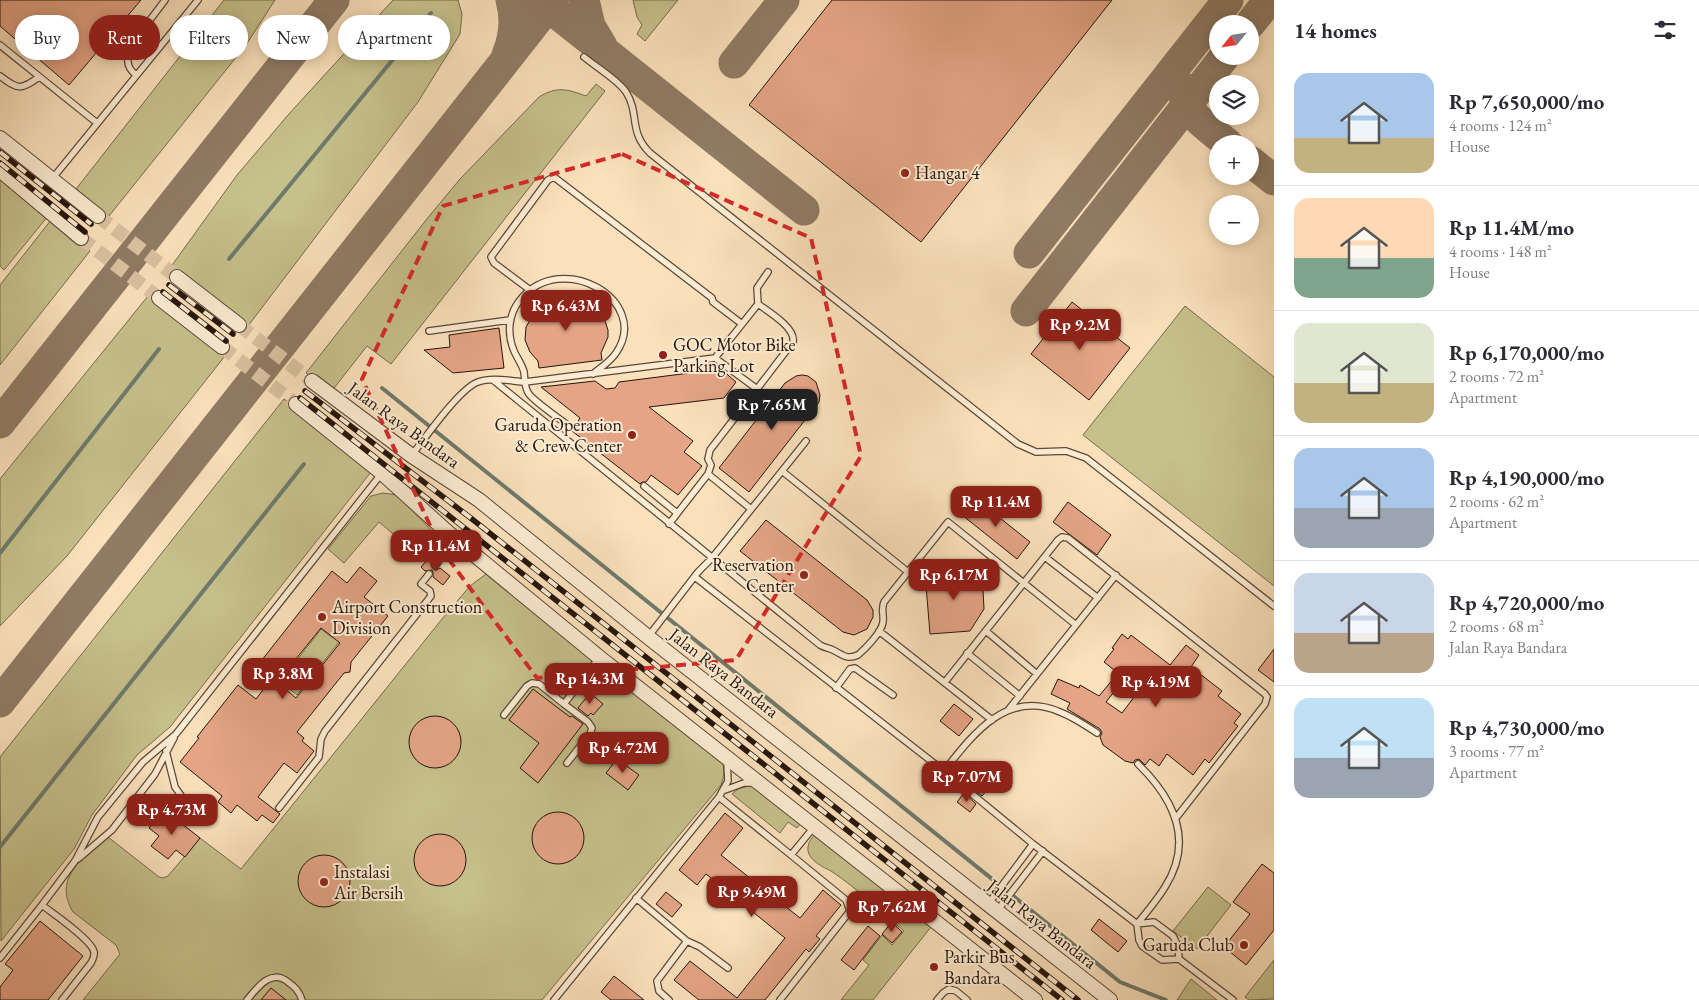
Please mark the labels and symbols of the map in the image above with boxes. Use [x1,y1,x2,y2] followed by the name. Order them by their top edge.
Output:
[1209,15,1259,65] north arrow
[915,161,980,184] place label: Hangar 4
[899,167,911,179] marker: Hangar 4
[514,290,618,332] pin: Rp 6.43M
[1034,308,1126,351] pin: Rp 9.2M
[673,333,796,377] place label: GOC Motor Bike Parking Lot
[657,349,669,361] marker: GOC Motor Bike Parking Lot
[342,375,465,473] street label: Jalan Raya Bandara
[720,388,824,431] pin: Rp 7.65M
[495,413,622,457] place label: Garuda Operation & Crew Center
[626,429,638,441] marker: Garuda Operation & Crew Center
[944,486,1048,528] pin: Rp 11.4M
[384,530,488,572] pin: Rp 11.4M
[712,553,794,597] place label: Reservation Center
[902,558,1006,601] pin: Rp 6.17M
[798,569,810,581] marker: Reservation Center
[331,595,483,639] place label: Airport Construction Division
[316,611,328,623] marker: Airport Construction Division
[663,621,784,723] street label: Jalan Raya Bandara
[237,658,329,700] pin: Rp 3.8M
[538,662,642,705] pin: Rp 14.3M
[1104,666,1208,708] pin: Rp 4.19M
[571,732,675,774] pin: Rp 4.72M
[915,760,1019,803] pin: Rp 7.07M
[120,794,224,836] pin: Rp 4.73M
[333,860,404,904] place label: Instalasi Air Bersih
[981,872,1102,974] street label: Jalan Raya Bandara
[318,876,330,888] marker: Instalasi Air Bersih
[700,876,804,918] pin: Rp 9.49M
[840,890,944,933] pin: Rp 7.62M
[1142,933,1234,956] place label: Garuda Club
[1238,939,1250,951] marker: Garuda Club
[944,945,1015,989] place label: Parkir Bus Bandara
[928,961,940,973] marker: Parkir Bus Bandara

